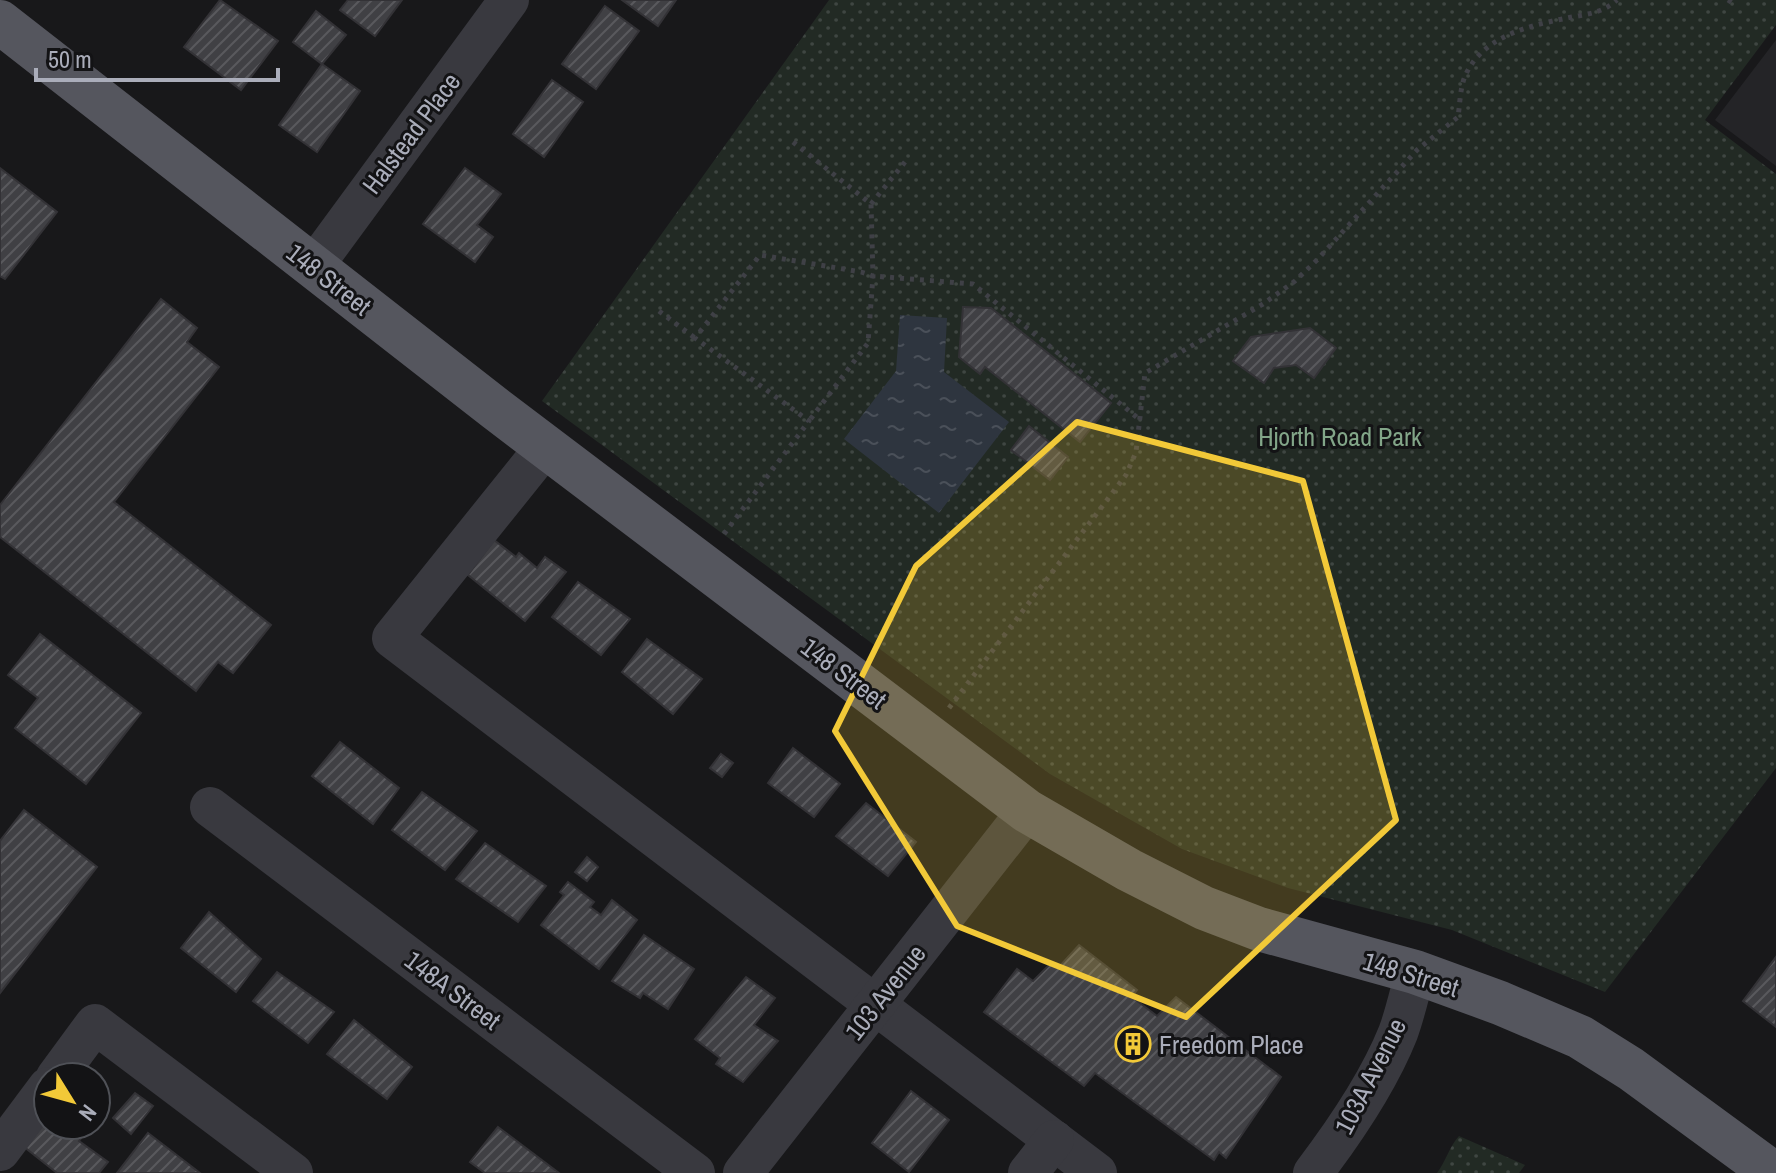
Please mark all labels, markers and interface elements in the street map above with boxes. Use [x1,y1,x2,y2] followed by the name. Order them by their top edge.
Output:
[36,32,278,82] scale bar
[48,43,92,75] text: 50 m
[354,65,468,201] street label: Halstead Place
[279,235,379,323] street label: 148 Street
[1258,419,1422,454] park label: Hjorth Road Park
[794,629,894,717] street label: 148 Street
[837,937,933,1047] street label: 103 Avenue
[398,942,508,1038] street label: 148A Street
[1359,943,1463,1005] street label: 148 Street
[1326,1012,1414,1140] street label: 103A Avenue
[1114,1025,1152,1063] building icon: Freedom Place
[1159,1027,1304,1062] place label: Freedom Place
[32,1061,112,1141] north arrow
[72,1099,104,1127] text: N

